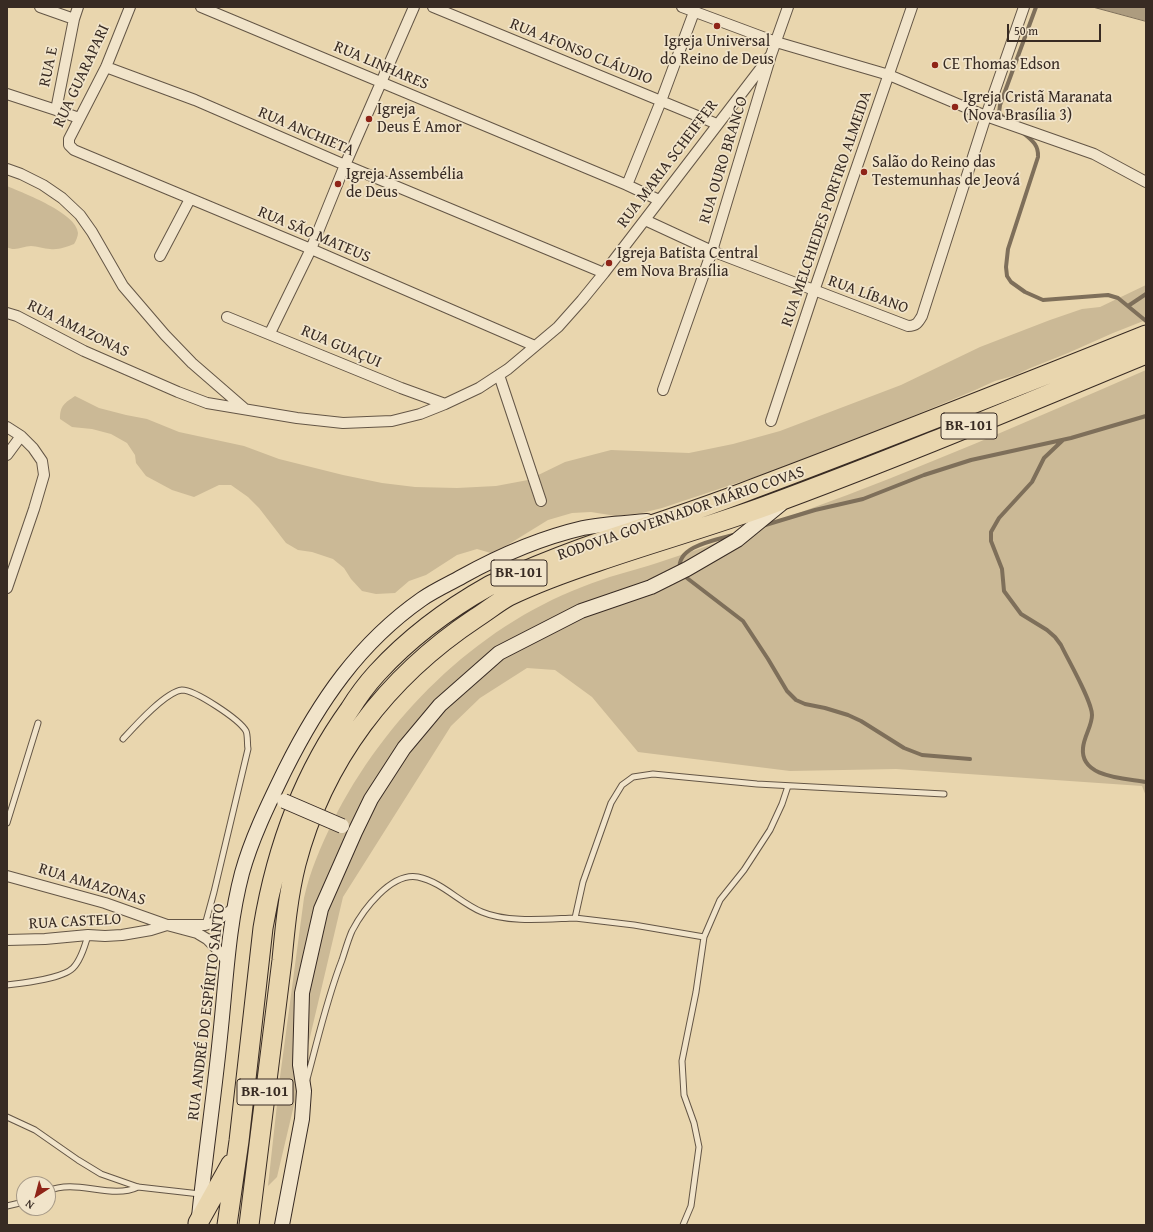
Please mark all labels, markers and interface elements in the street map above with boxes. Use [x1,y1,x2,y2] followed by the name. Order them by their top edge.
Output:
[507,15,655,89] street label: RUA AFONSO CLÁUDIO
[1009,16,1103,42] scale bar
[50,21,114,131] street label: RUA GUARAPARI
[712,21,722,31] marker: Igreja Universal do Reino de Deus
[1014,22,1038,39] text: 50 m
[660,32,774,70] place label: Igreja Universal do Reino de Deus
[331,37,431,95] street label: RUA LINHARES
[35,45,63,89] street label: RUA E
[943,55,1060,75] place label: CE Thomas Edson
[930,60,940,70] marker: CE Thomas Edson
[963,88,1112,126] place label: Igreja Cristã Maranata (Nova Brasília 3)
[778,89,876,329] street label: RUA MELCHIEDES PORFIRO ALMEIDA
[696,94,752,226] street label: RUA OURO BRANCO
[614,96,722,232] street label: RUA MARIA SCHEIFFER
[377,100,462,138] place label: Igreja Deus É Amor
[950,102,960,112] marker: Igreja Cristã Maranata (Nova Brasília 3)
[255,103,357,161] street label: RUA ANCHIETA
[364,114,374,124] marker: Igreja Deus É Amor
[872,153,1020,191] place label: Salão do Reino das Testemunhas de Jeová
[346,165,463,203] place label: Igreja Assembélia de Deus
[859,167,869,177] marker: Salão do Reino das Testemunhas de Jeová
[333,179,343,189] marker: Igreja Assembélia de Deus
[255,203,373,267] street label: RUA SÃO MATEUS
[617,244,758,282] place label: Igreja Batista Central em Nova Brasília
[604,258,614,268] marker: Igreja Batista Central em Nova Brasília
[825,272,911,318] street label: RUA LÍBANO
[24,296,132,362] street label: RUA AMAZONAS
[298,322,384,372] street label: RUA GUAÇUI
[941,413,997,439] road number: BR-101
[555,463,807,565] street label: RODOVIA GOVERNADOR MÁRIO COVAS
[491,560,547,586] road number: BR-101
[36,860,148,910] street label: RUA AMAZONAS
[184,902,230,1122] street label: RUA ANDRÉ DO ESPÍRITO SANTO
[28,910,122,934] street label: RUA CASTELO
[237,1079,293,1105] road number: BR-101
[16,1176,56,1216] north arrow
[22,1196,37,1214] text: N

